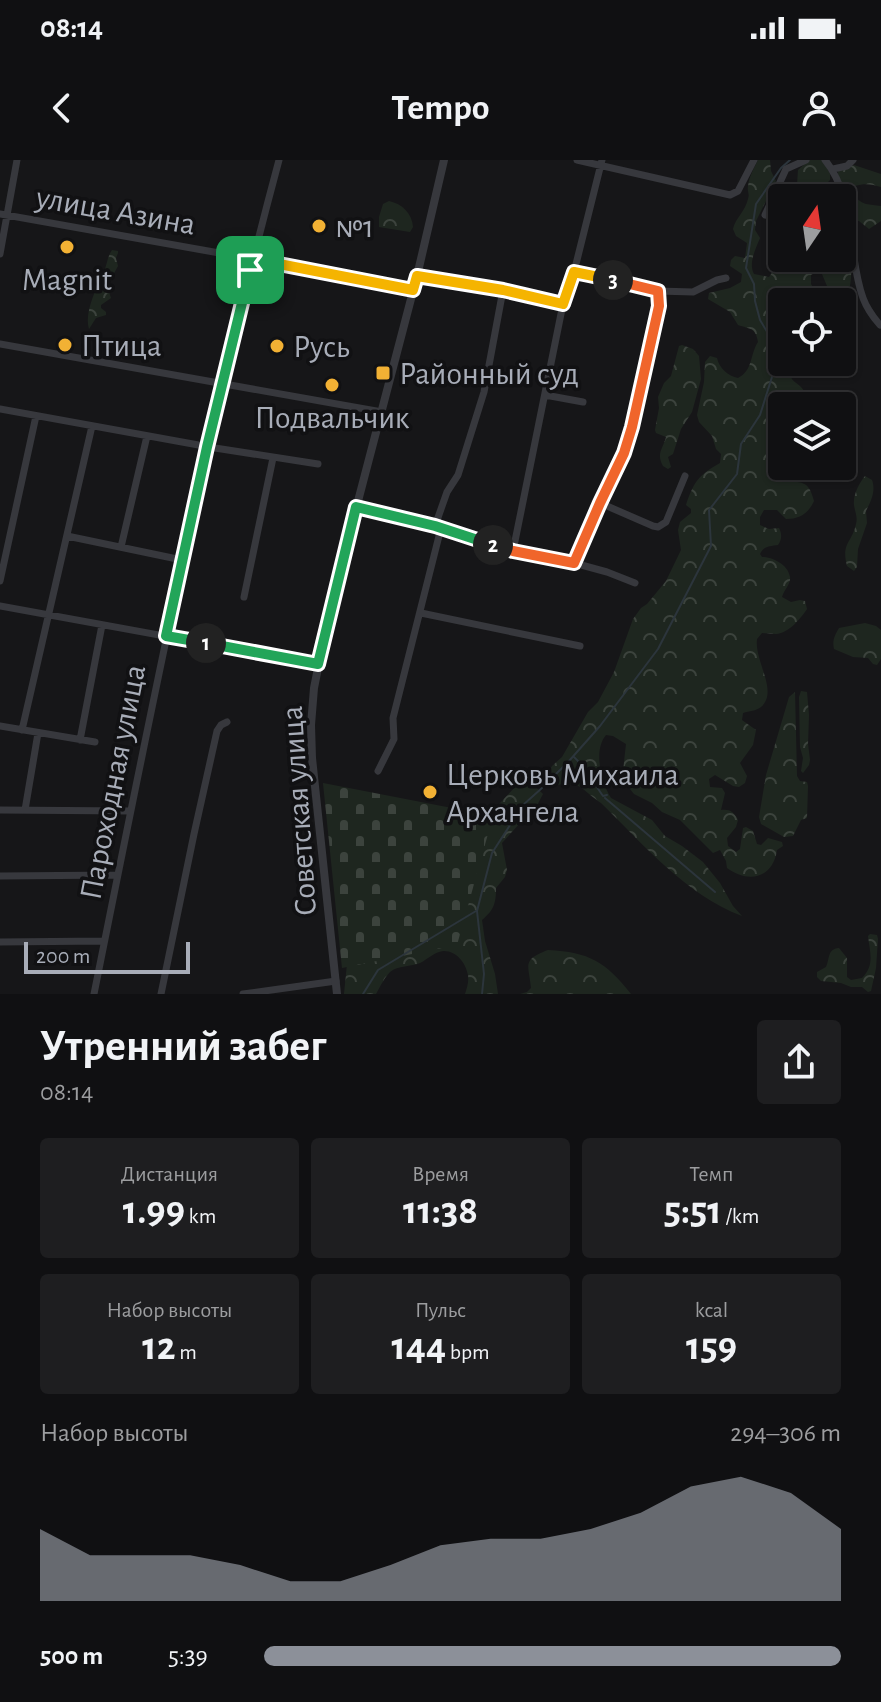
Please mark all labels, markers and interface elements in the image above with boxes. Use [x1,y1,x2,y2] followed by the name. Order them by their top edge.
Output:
[40,13,103,43] text: 08:14
[40,86,84,130] icon: back
[797,86,841,130] icon: person
[391,90,490,126] text: Tempo
[33,181,198,241] street label: улица Азина
[768,184,856,272] north arrow
[768,184,856,480] map controls
[335,211,374,243] place label: №1
[310,217,328,235] marker: №1
[216,236,284,304] pin
[58,238,76,256] marker: Magnit
[228,248,272,292] icon: arrive
[593,260,633,300] pin: 3
[22,264,112,296] place label: Magnit
[608,269,618,291] text: 3
[768,288,856,376] button: locate
[81,330,162,362] place label: Птица
[293,331,350,363] place label: Русь
[56,336,74,354] marker: Птица
[268,337,286,355] marker: Русь
[399,358,579,390] place label: Районный суд
[374,364,392,382] marker: Районный суд
[323,376,341,394] marker: Подвальчик
[768,392,856,480] button: layers
[254,402,410,434] place label: Подвальчик
[473,525,513,565] pin: 2
[488,534,498,556] text: 2
[186,623,226,663] pin: 1
[202,632,210,654] text: 1
[74,662,151,902] street label: Пароходная улица
[276,705,322,917] street label: Советская улица
[446,759,679,828] place label: Церковь Михаила Архангела
[421,783,439,801] marker: Церковь Михаила Архангела
[24,938,190,974] scale bar
[36,945,90,967] text: 200 m
[757,1020,841,1104] button: share
[40,1025,326,1069] text: Утренний забег
[40,1079,93,1105] text: 08:14
[121,1163,218,1185] text: Дистанция
[412,1163,469,1185] text: Время
[690,1163,733,1185] text: Темп
[123,1191,185,1231] text: 1.99
[403,1191,478,1231] text: 11:38
[664,1191,722,1231] text: 5:51
[185,1205,216,1227] text: km
[722,1205,759,1227] text: /km
[107,1299,232,1321] text: Набор высоты
[415,1299,466,1321] text: Пульс
[695,1299,728,1321] text: kcal
[142,1327,176,1367] text: 12
[391,1327,446,1367] text: 144
[686,1327,737,1367] text: 159
[176,1341,197,1363] text: m
[446,1341,490,1363] text: bpm
[40,1420,189,1446] text: Набор высоты
[730,1420,841,1446] text: 294–306 m
[40,1643,103,1669] text: 500 m
[168,1643,208,1669] text: 5:39

